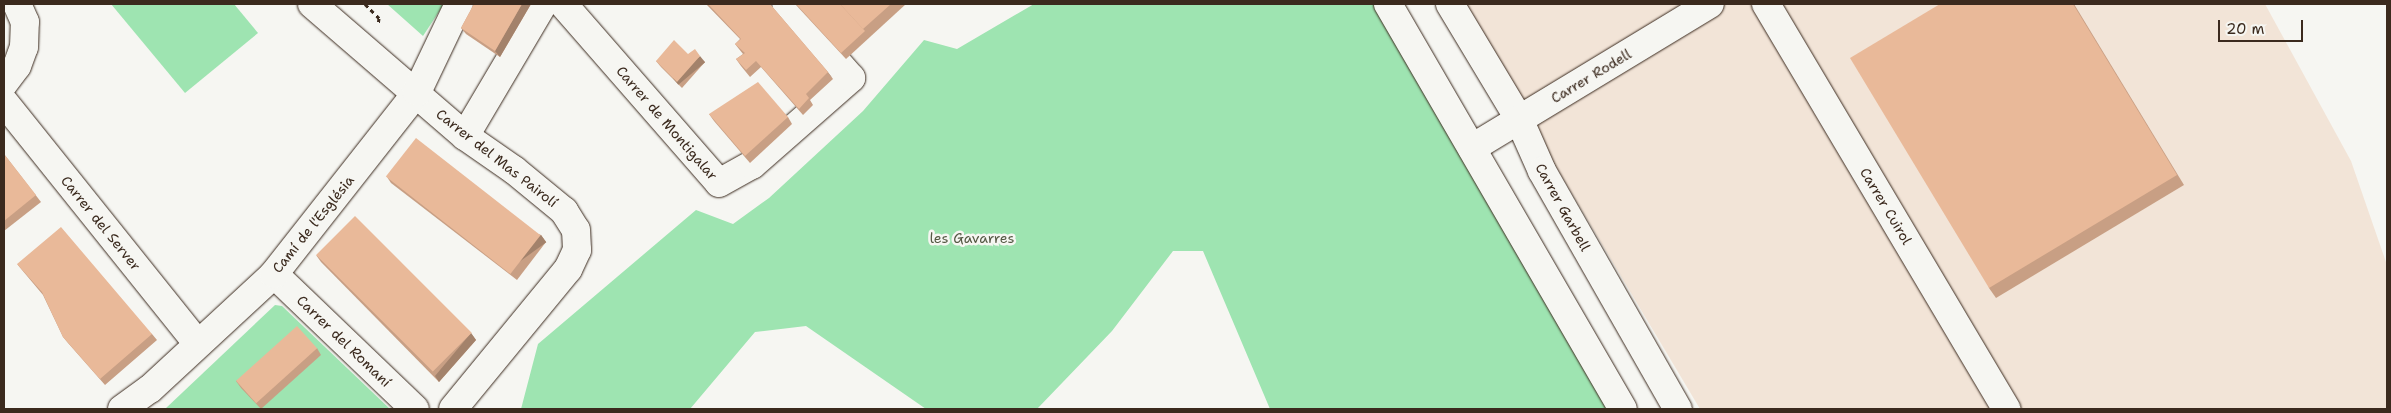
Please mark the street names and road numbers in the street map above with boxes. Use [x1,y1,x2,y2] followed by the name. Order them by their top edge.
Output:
[1548,45,1634,107] street label: Carrer Rodell
[613,62,721,184] street label: Carrer de Montigalar
[433,105,561,211] street label: Carrer del Mas Pairolí
[1532,160,1594,254] street label: Carrer Garbell
[1857,165,1915,247] street label: Carrer Cuirol
[58,172,144,274] street label: Carrer del Server
[269,172,357,276] street label: Camí de l'Església
[293,292,395,390] street label: Carrer del Romaní

